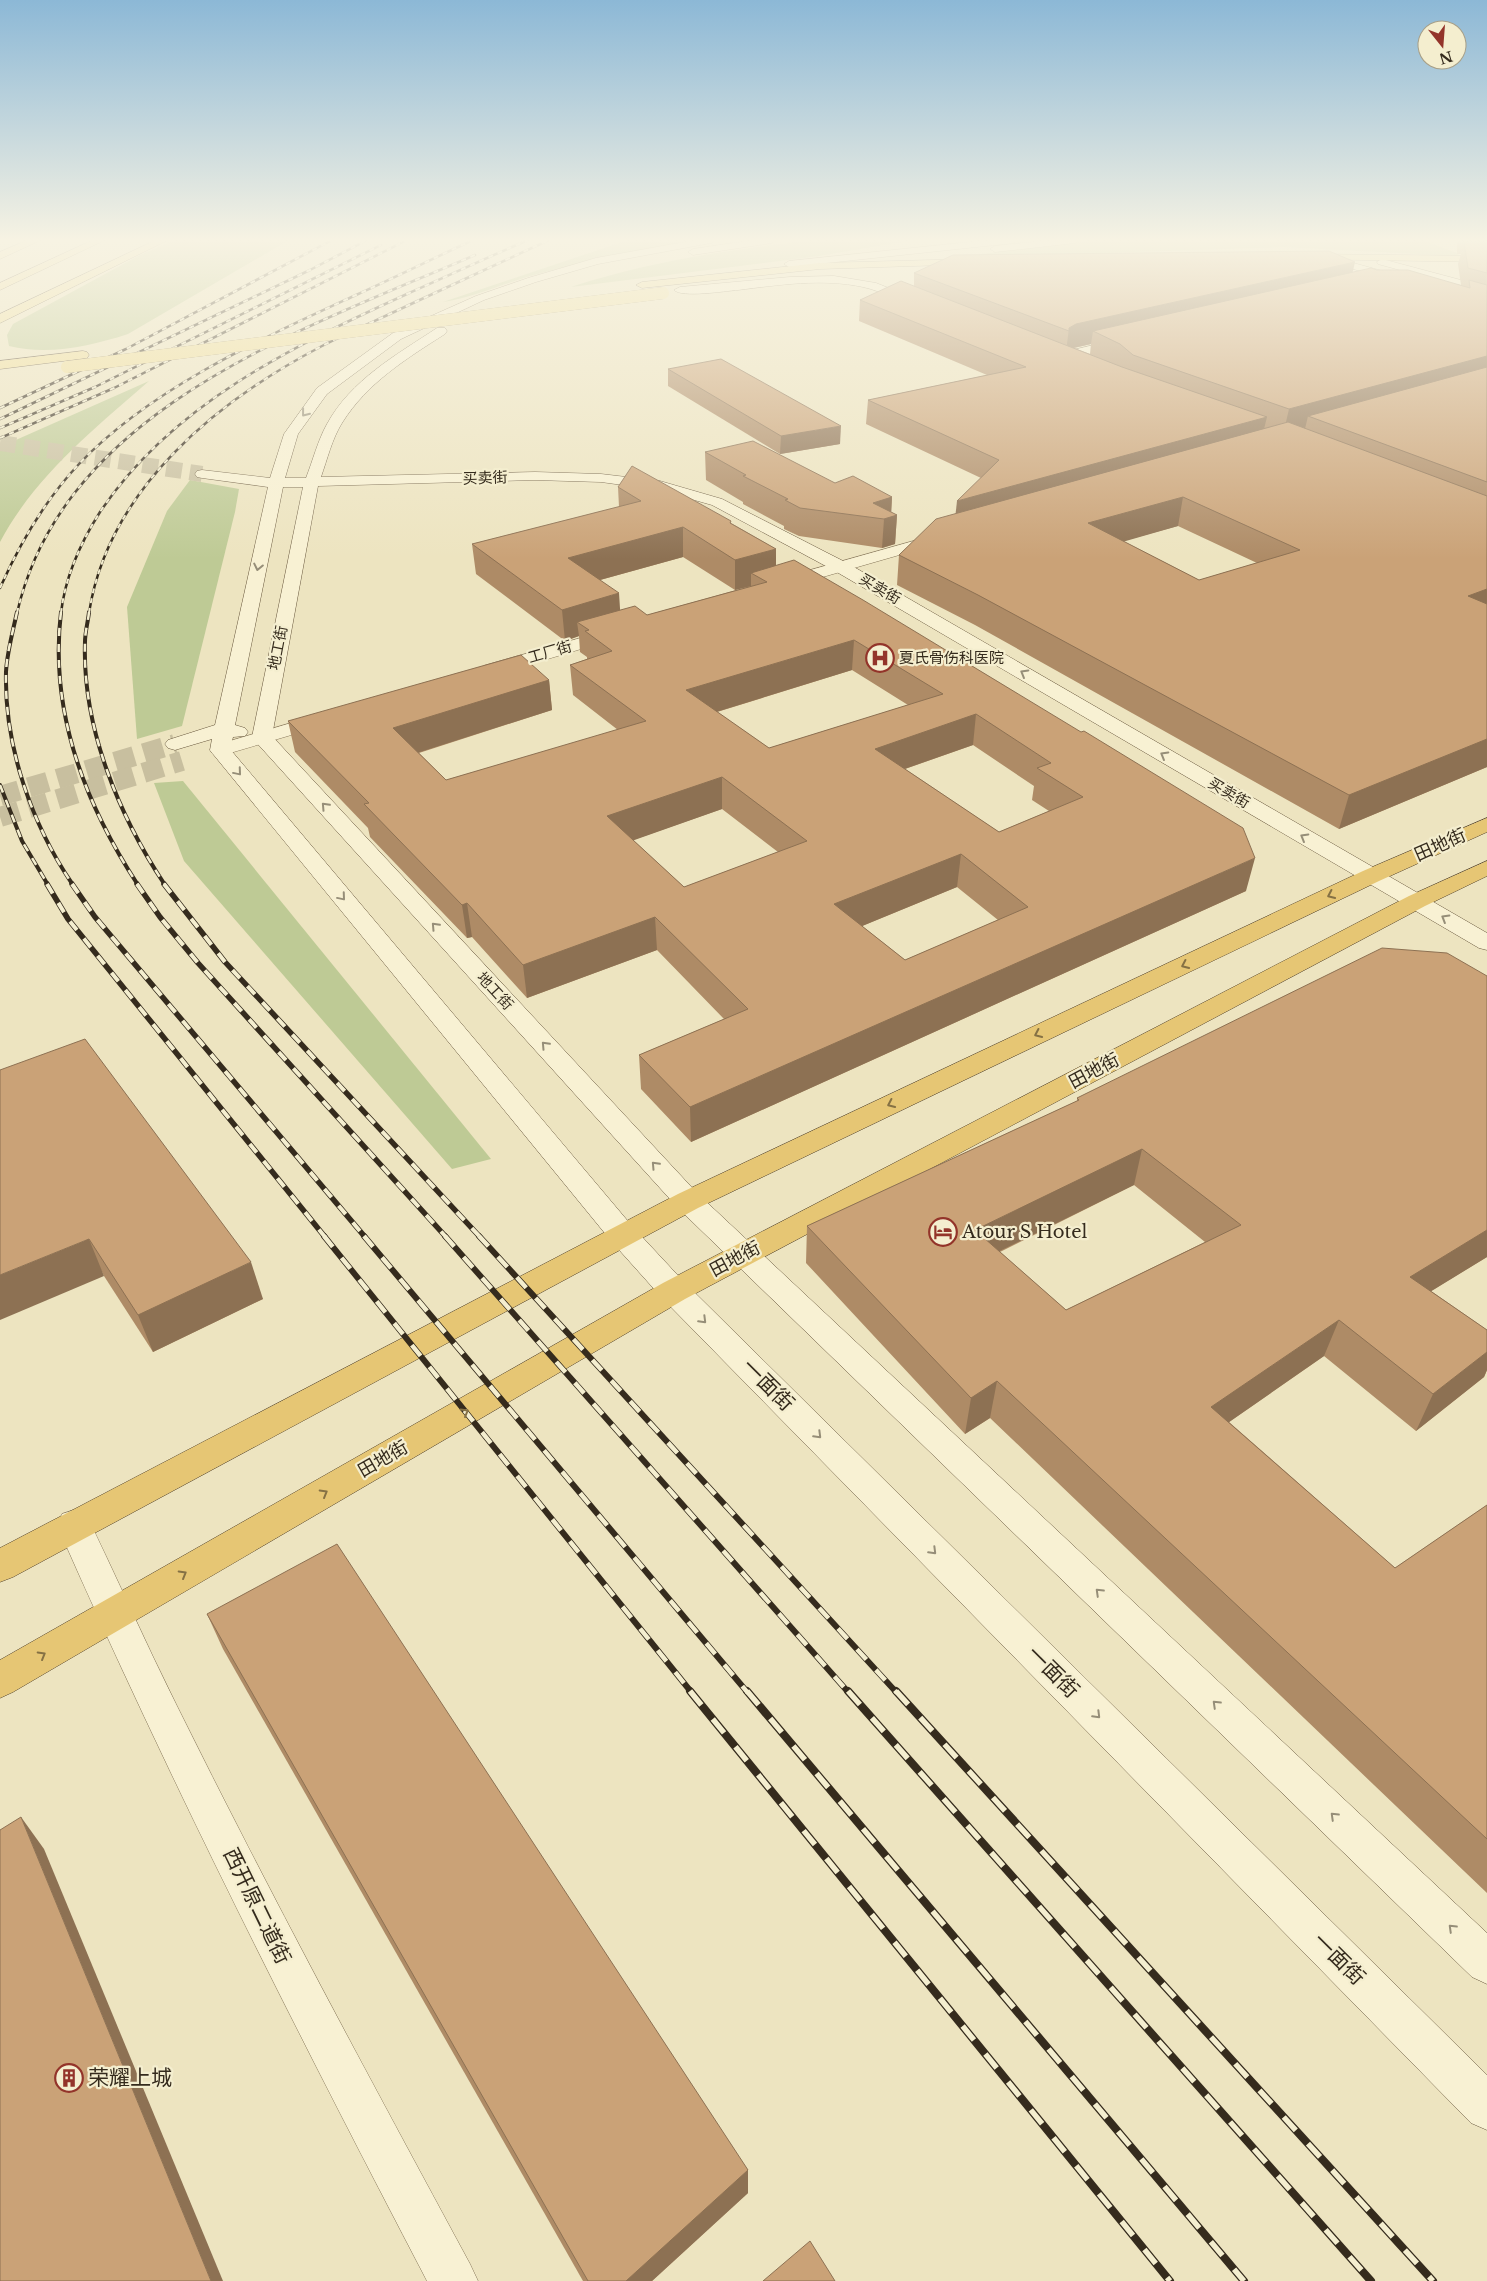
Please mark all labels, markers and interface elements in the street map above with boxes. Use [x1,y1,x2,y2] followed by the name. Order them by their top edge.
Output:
[1417,20,1467,70] north arrow
[1437,47,1455,68] text: N
[302,407,310,416] one-way arrow
[462,467,508,488] street label: 买卖街
[253,563,264,572] one-way arrow
[856,569,904,608] street label: 买卖街
[264,624,291,672] street label: 地工街
[526,636,574,667] street label: 工厂街
[865,643,895,673] hospital icon: 夏氏骨伤科医院
[899,648,1004,667] place label: 夏氏骨伤科医院
[1020,669,1029,679] one-way arrow
[1160,751,1169,761] one-way arrow
[233,766,242,775] one-way arrow
[1205,773,1253,812] street label: 买卖街
[322,803,331,812] one-way arrow
[1411,824,1469,866] street label: 田地街
[1301,833,1310,843] one-way arrow
[1327,889,1336,899] one-way arrow
[336,891,345,900] one-way arrow
[1441,914,1450,924] one-way arrow
[432,922,441,931] one-way arrow
[1181,958,1190,968] one-way arrow
[473,968,518,1014] street label: 地工街
[1034,1028,1043,1039] one-way arrow
[542,1042,551,1051] one-way arrow
[1065,1049,1123,1093] street label: 田地街
[887,1098,896,1108] one-way arrow
[652,1161,661,1170] one-way arrow
[928,1217,958,1247] hotel icon: Atour S Hotel
[961,1221,1088,1243] place label: Atour S Hotel
[706,1237,764,1281] street label: 田地街
[698,1314,707,1323] one-way arrow
[737,1354,799,1416] street label: 一面街
[459,1408,468,1418] one-way arrow
[812,1430,821,1439] one-way arrow
[354,1436,412,1482] street label: 田地街
[319,1490,328,1500] one-way arrow
[927,1545,936,1554] one-way arrow
[178,1571,187,1581] one-way arrow
[1095,1589,1104,1598] one-way arrow
[1022,1641,1084,1703] street label: 一面街
[37,1652,46,1662] one-way arrow
[1213,1701,1222,1710] one-way arrow
[1091,1710,1100,1719] one-way arrow
[1331,1813,1340,1822] one-way arrow
[218,1844,296,1968] street label: 西开原二道街
[1448,1925,1457,1934] one-way arrow
[1308,1928,1370,1990] street label: 一面街
[54,2063,84,2093] building icon: 荣耀上城
[88,2065,172,2091] place label: 荣耀上城

